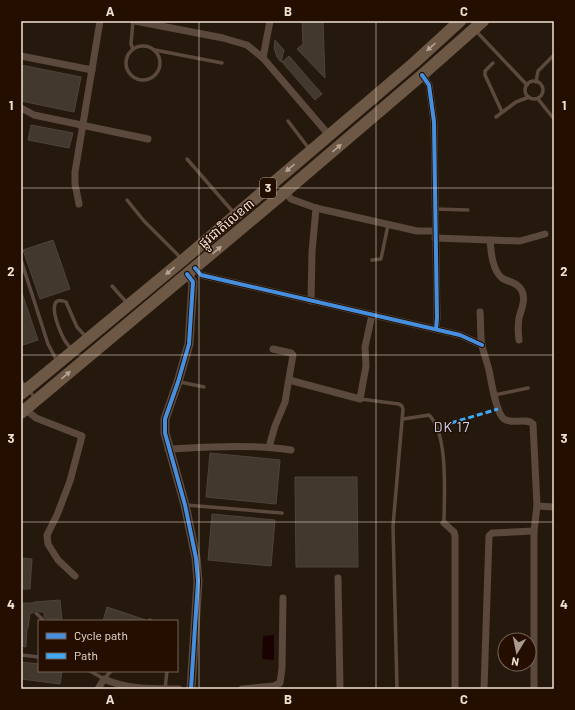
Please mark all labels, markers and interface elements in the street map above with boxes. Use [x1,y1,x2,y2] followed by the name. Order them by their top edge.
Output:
[106,3,115,19] text: A
[284,3,292,19] text: B
[460,3,468,19] text: C
[426,43,436,52] one-way arrow
[9,97,13,113] text: 1
[562,97,566,113] text: 1
[332,143,343,152] one-way arrow
[285,164,295,173] one-way arrow
[260,178,276,198] road number: 3
[195,195,260,254] street label: ផ្លូវជាតិលេខ៣
[211,245,222,254] one-way arrow
[7,263,15,279] text: 2
[560,263,568,279] text: 2
[165,267,175,275] one-way arrow
[61,370,72,379] one-way arrow
[434,418,470,435] district label: DK 17
[7,430,15,446] text: 3
[560,430,568,446] text: 3
[7,596,15,612] text: 4
[560,596,568,612] text: 4
[38,620,178,672] legend
[74,628,128,642] text: Cycle path
[497,632,537,672] north arrow
[74,648,98,662] text: Path
[510,655,520,669] text: N
[106,691,115,707] text: A
[284,691,292,707] text: B
[460,691,468,707] text: C

